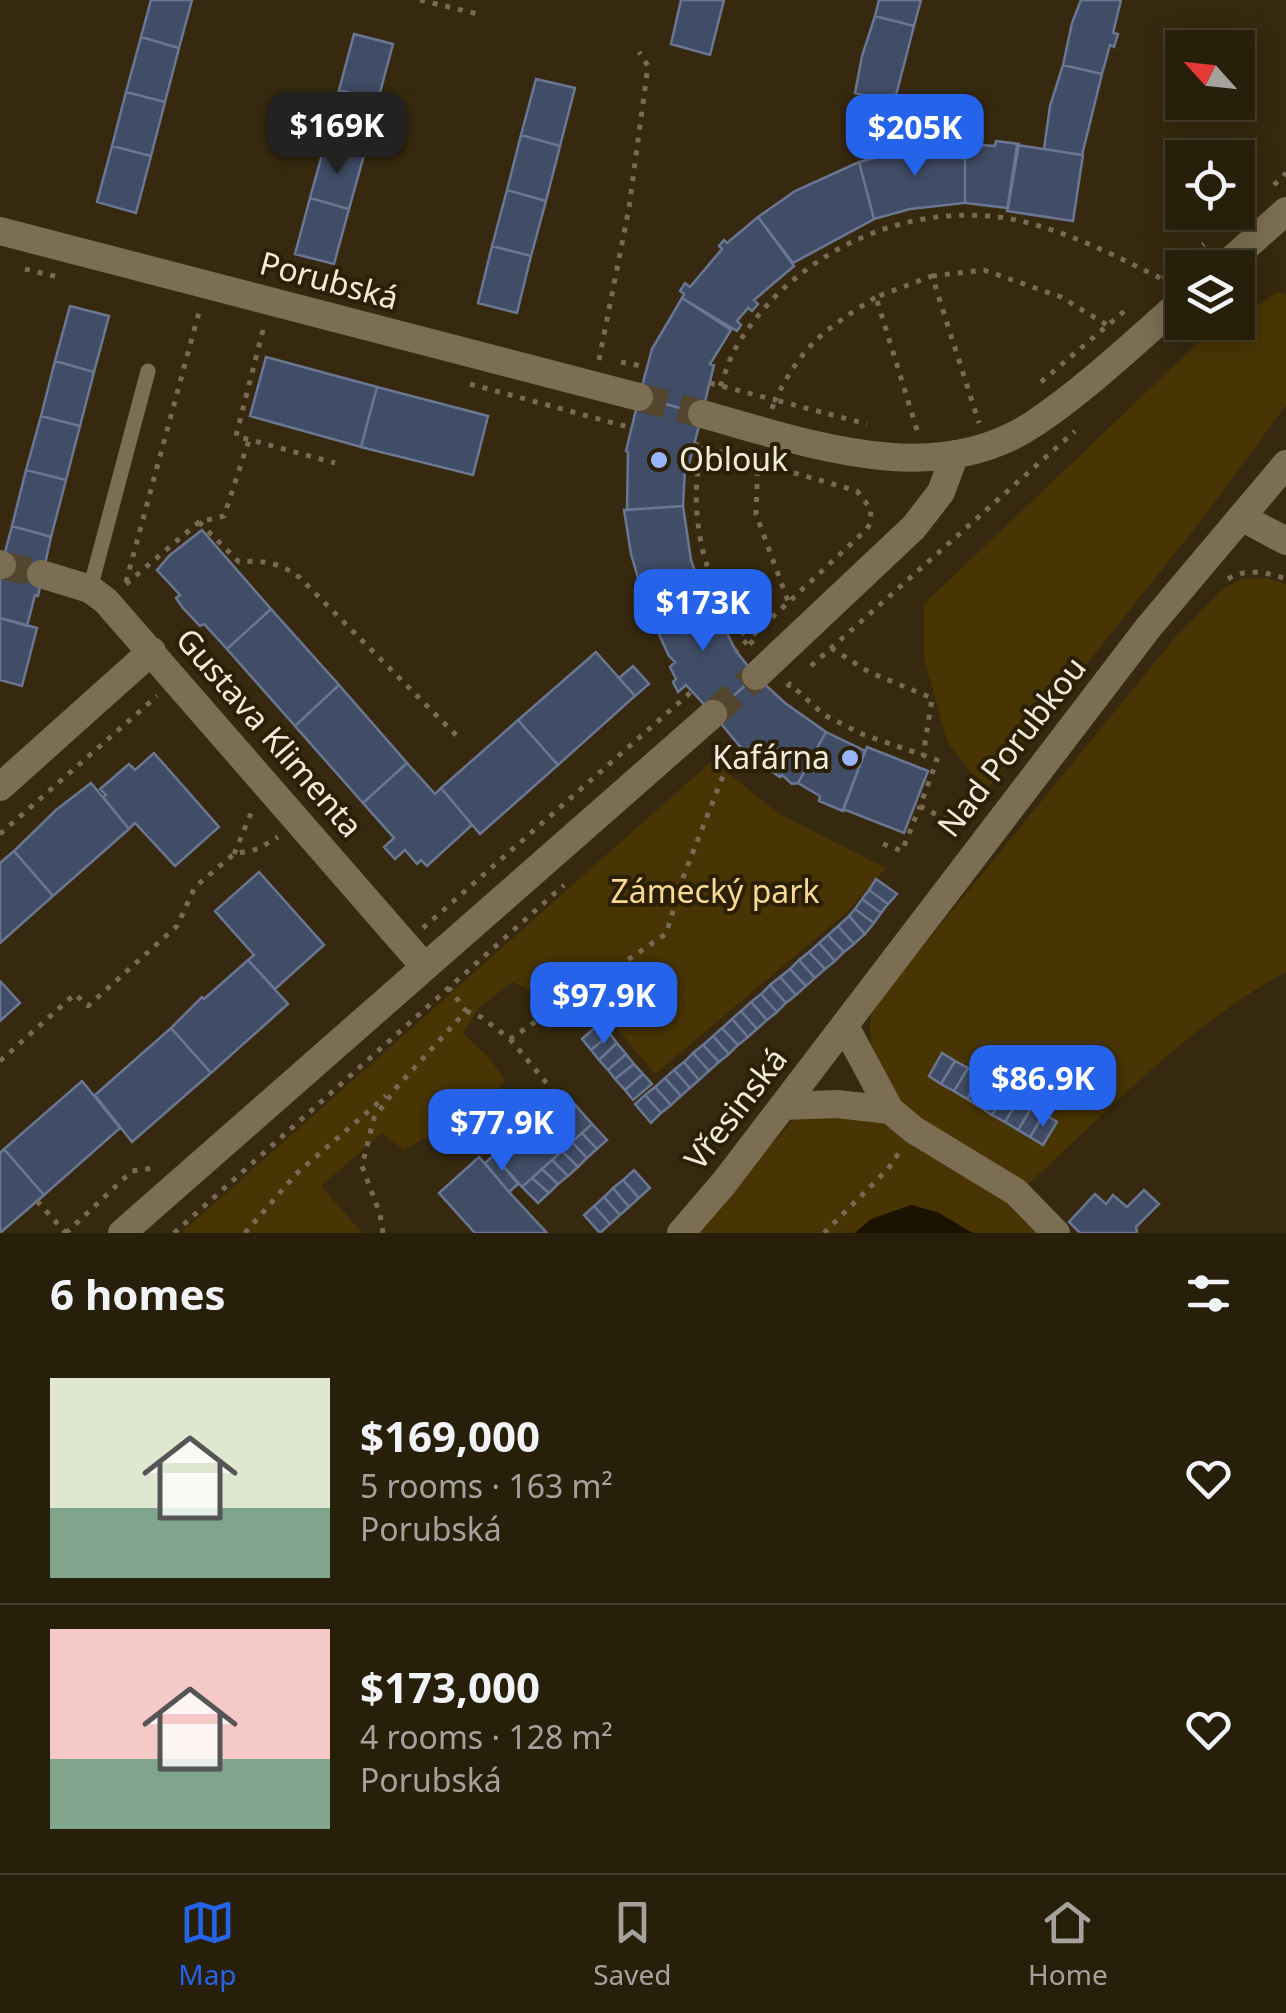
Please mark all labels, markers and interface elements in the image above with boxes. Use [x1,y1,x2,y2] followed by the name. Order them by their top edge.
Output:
[1165,30,1255,120] north arrow
[1165,30,1255,340] map controls
[267,92,407,177] pin: $169K
[845,94,985,179] pin: $205K
[290,103,384,146] text: $169K
[868,105,962,148] text: $205K
[1165,140,1255,230] button: locate
[255,240,403,319] street label: Porubská
[1165,250,1255,340] button: layers
[679,437,788,480] place label: Oblouk
[648,449,670,471] marker: Oblouk
[633,569,773,654] pin: $173K
[656,580,750,623] text: $173K
[167,618,373,846] street label: Gustava Klimenta
[927,647,1095,845] street label: Nad Porubkou
[712,735,830,778] place label: Kafárna
[839,747,861,769] marker: Kafárna
[610,869,820,912] park label: Zámecký park
[523,962,685,1047] pin: $97.9K
[552,973,656,1016] text: $97.9K
[674,1038,796,1178] street label: Vřesinská
[962,1045,1124,1130] pin: $86.9K
[991,1056,1095,1099] text: $86.9K
[421,1089,583,1174] pin: $77.9K
[450,1100,554,1143] text: $77.9K
[50,1265,226,1322] text: 6 homes
[1181,1266,1236,1321] icon: filters
[360,1407,540,1464] text: $169,000
[130,1418,250,1538] icon: home
[1181,1451,1236,1506] icon: heart
[360,1464,613,1507] text: 5 rooms · 163 m²
[360,1507,502,1550] text: Porubská
[360,1658,540,1715] text: $173,000
[130,1669,250,1789] icon: home
[1181,1702,1236,1757] icon: heart
[360,1715,613,1758] text: 4 rooms · 128 m²
[360,1758,502,1801] text: Porubská
[178,1895,237,1993] tab: Map
[593,1895,671,1993] tab: Saved
[1028,1895,1108,1993] tab: Home

